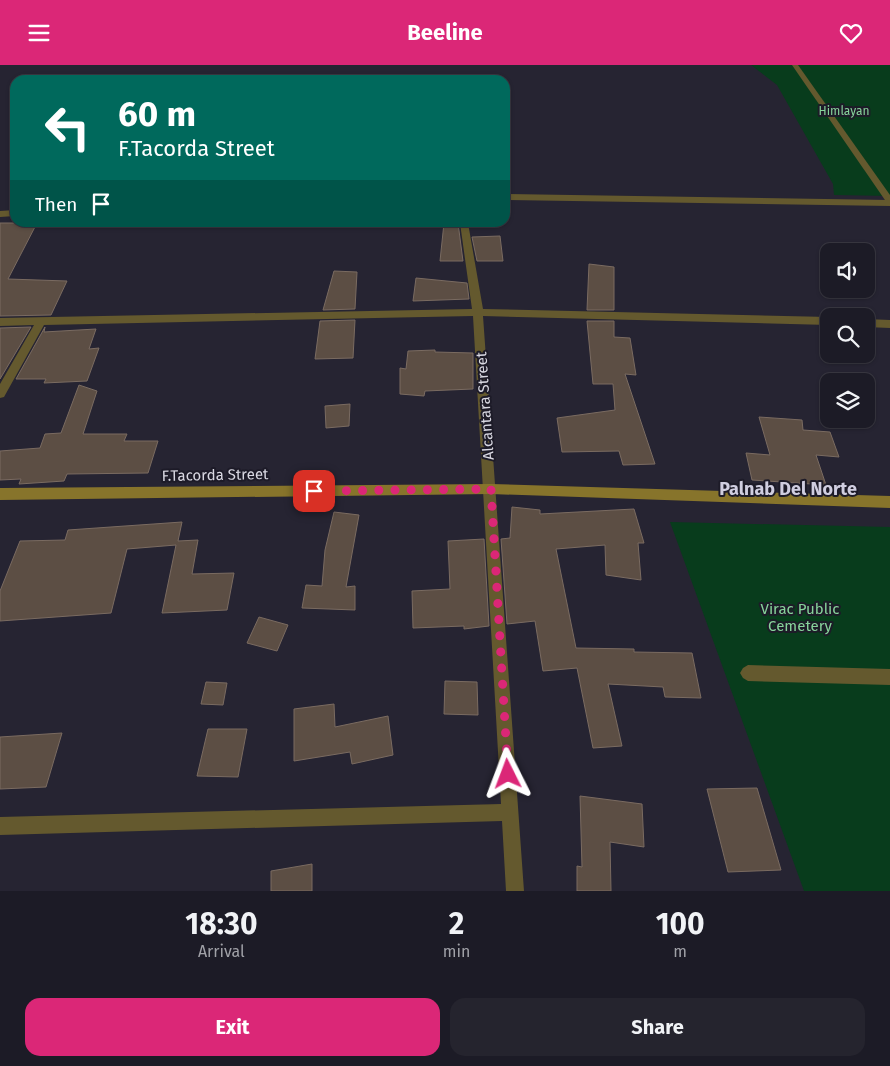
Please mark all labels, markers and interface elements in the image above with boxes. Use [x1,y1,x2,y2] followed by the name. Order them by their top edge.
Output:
[25,19,53,47] icon: menu
[407,19,483,46] text: Beeline
[837,19,865,47] icon: heart
[118,93,196,135] text: 60 m
[35,95,100,160] icon: left
[819,104,869,118] park label: Himlayan
[118,135,275,162] text: F.Tacorda Street
[87,190,115,218] icon: arrive
[35,193,77,216] text: Then
[820,243,875,428] map controls
[820,243,875,298] button: sound
[820,308,875,363] button: search
[472,351,498,461] street label: Alcantara Street
[820,373,875,428] button: layers
[161,465,269,485] street label: F.Tacorda Street
[293,470,335,512] pin
[300,477,328,505] icon: arrive
[719,478,857,500] district label: Palnab Del Norte
[761,600,839,635] park label: Virac Public Cemetery
[481,747,533,799] position arrow
[185,906,257,942] text: 18:30
[449,906,464,942] text: 2
[656,906,705,942] text: 100
[198,942,245,961] text: Arrival
[443,942,470,961] text: min
[673,942,687,961] text: m
[25,998,440,1056] button: Exit
[450,998,865,1056] button: Share

